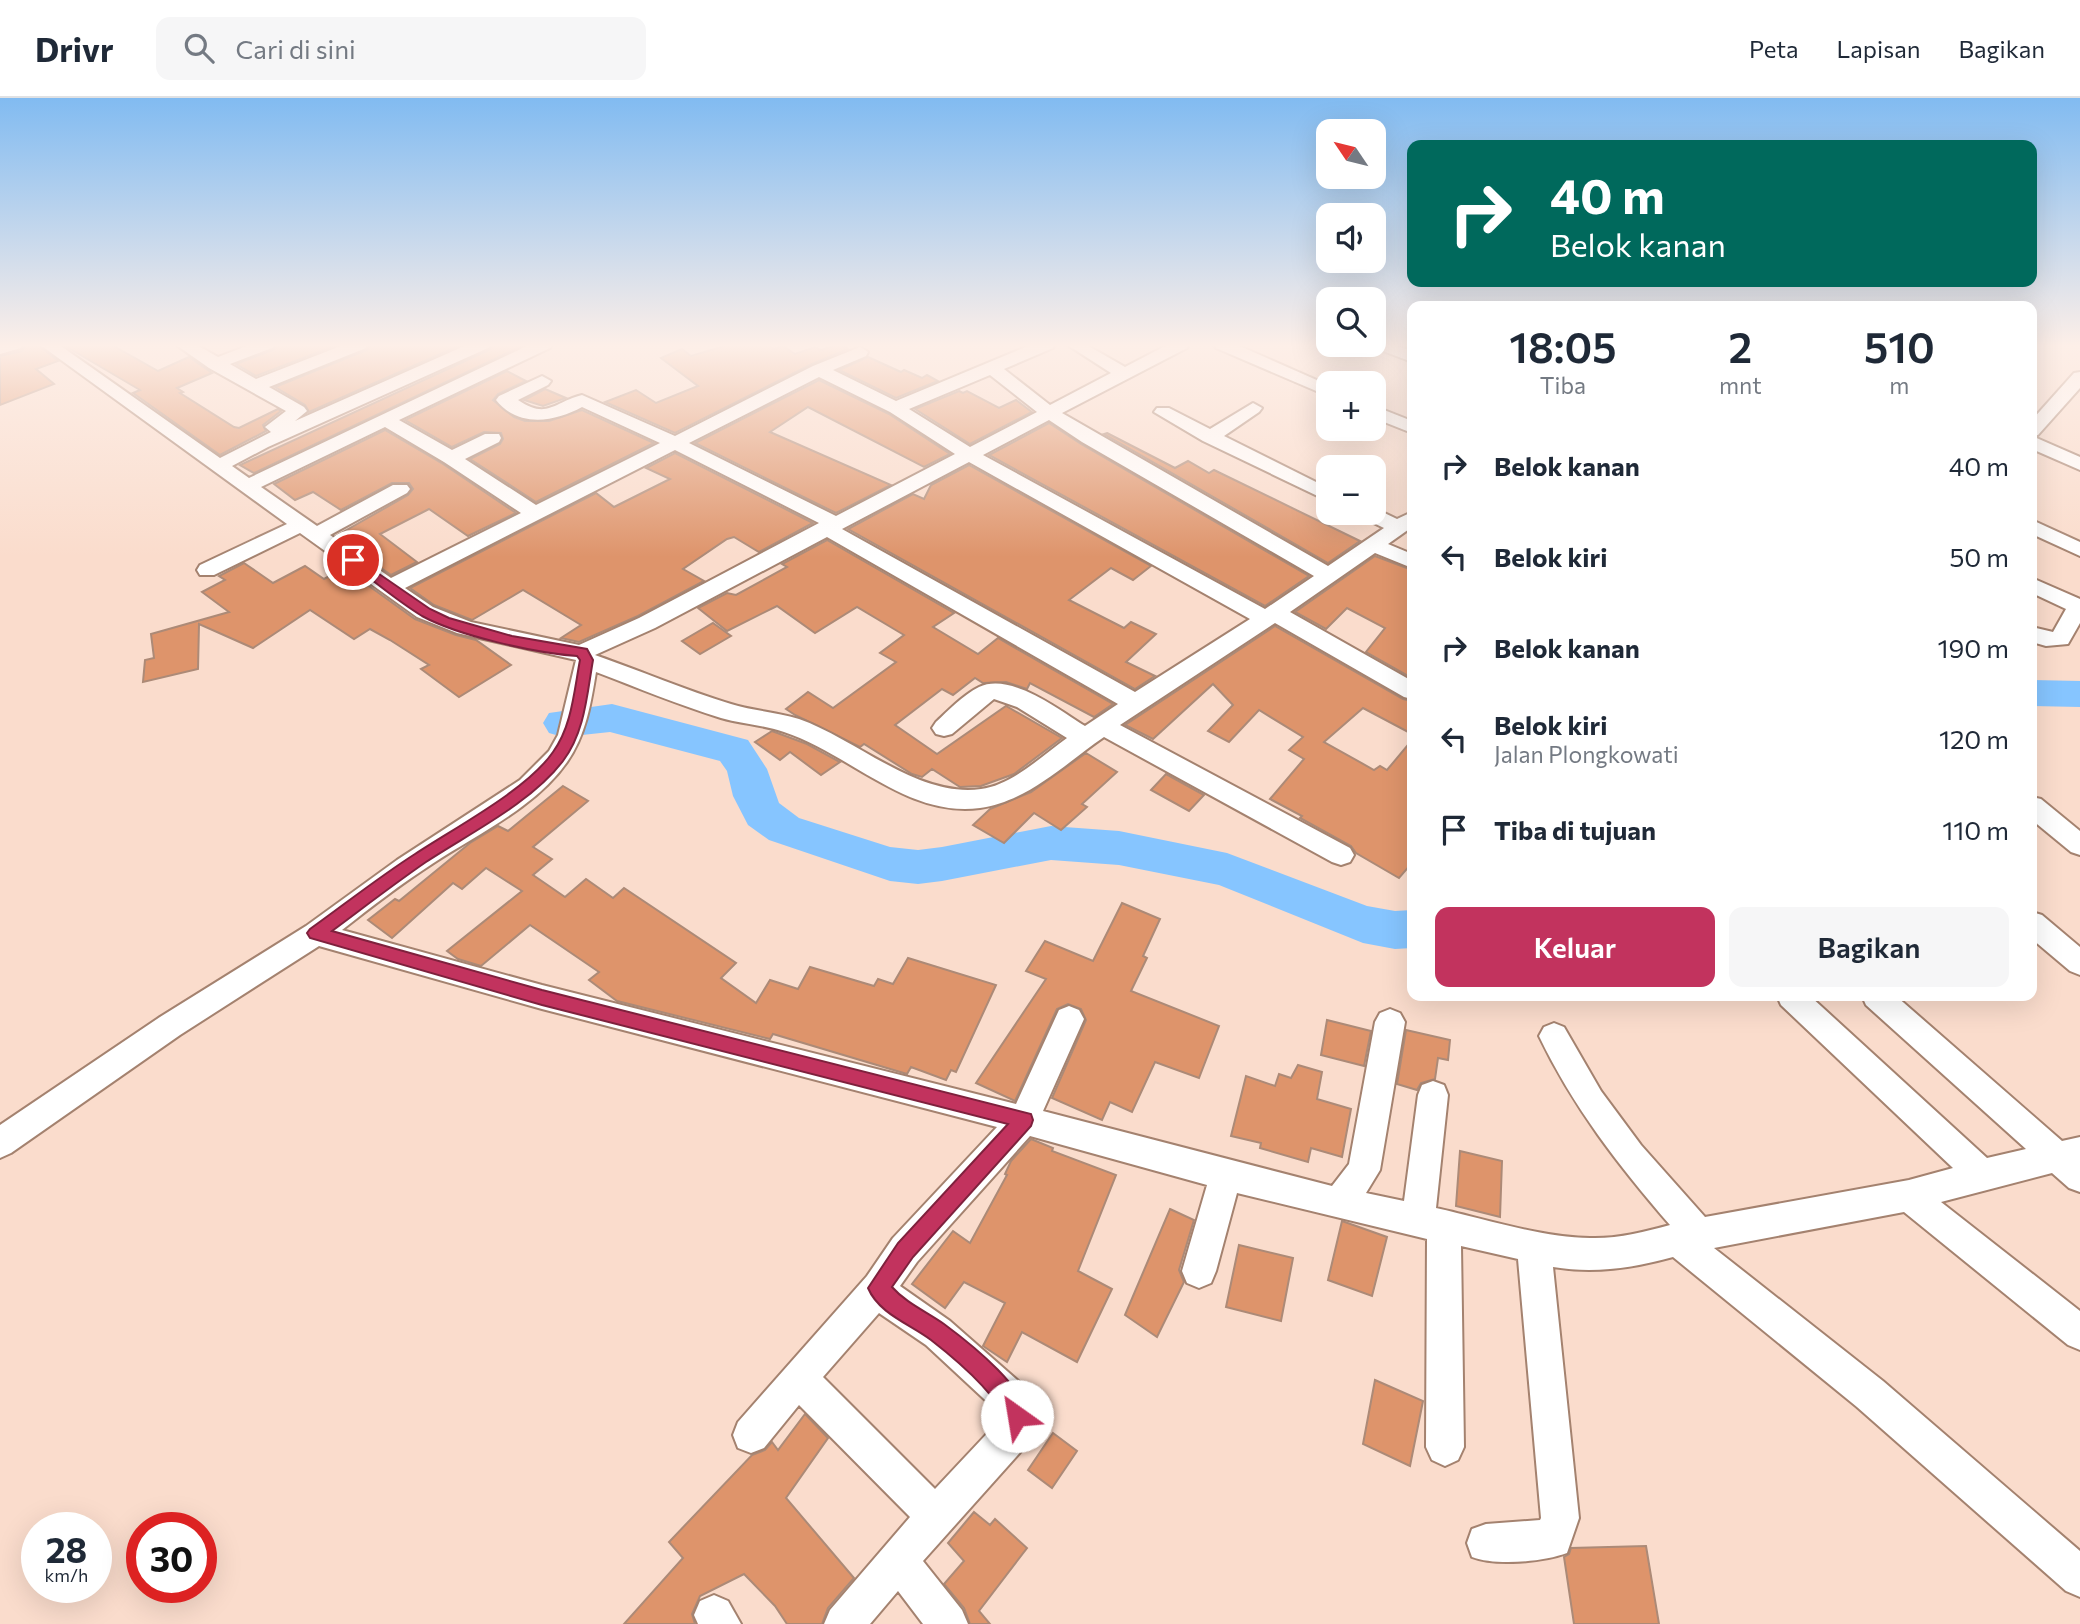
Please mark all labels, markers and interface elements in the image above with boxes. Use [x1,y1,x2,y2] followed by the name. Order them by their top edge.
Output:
[156,17,646,80] search box
[35,28,114,69] text: Drivr
[180,29,218,67] icon: search
[236,33,356,64] text: Cari di sini
[1749,34,1799,63] text: Peta
[1837,34,1920,63] text: Lapisan
[1958,34,2045,63] text: Bagikan
[1316,119,1386,189] north arrow
[1316,119,1386,525] map controls
[1550,164,1665,224] text: 40 m
[1435,168,1526,259] icon: right
[1316,203,1386,273] button: sound
[1550,224,1726,264] text: Belok kanan
[1316,287,1386,357] button: search
[1509,320,1617,372] text: 18:05
[1728,320,1752,372] text: 2
[1864,320,1935,372] text: 510
[1316,371,1386,441] button: +
[1540,371,1586,399] text: Tiba
[1719,371,1762,399] text: mnt
[1889,371,1909,399] text: m
[1435,447,1473,485] icon: right
[1494,450,1640,481] text: Belok kanan
[1949,450,2009,481] text: 40 m
[1316,455,1386,525] button: −
[323,530,383,590] pin
[1435,538,1473,576] icon: left
[334,541,372,579] icon: arrive
[1494,541,1608,572] text: Belok kiri
[1949,541,2009,572] text: 50 m
[1435,629,1473,667] icon: right
[1494,632,1640,663] text: Belok kanan
[1937,632,2009,663] text: 190 m
[1494,709,1608,740] text: Belok kiri
[1435,720,1473,758] icon: left
[1939,723,2009,754] text: 120 m
[1494,740,1679,768] text: Jalan Plongkowati
[1435,811,1473,849] icon: arrive
[1494,814,1656,845] text: Tiba di tujuan
[1942,814,2009,845] text: 110 m
[1435,907,1715,987] button: Keluar
[1729,907,2009,987] button: Bagikan
[980,1379,1054,1453] position arrow
[126,1512,217,1603] speed limit sign: 30
[46,1527,87,1570] text: 28
[45,1564,88,1586] text: km/h

